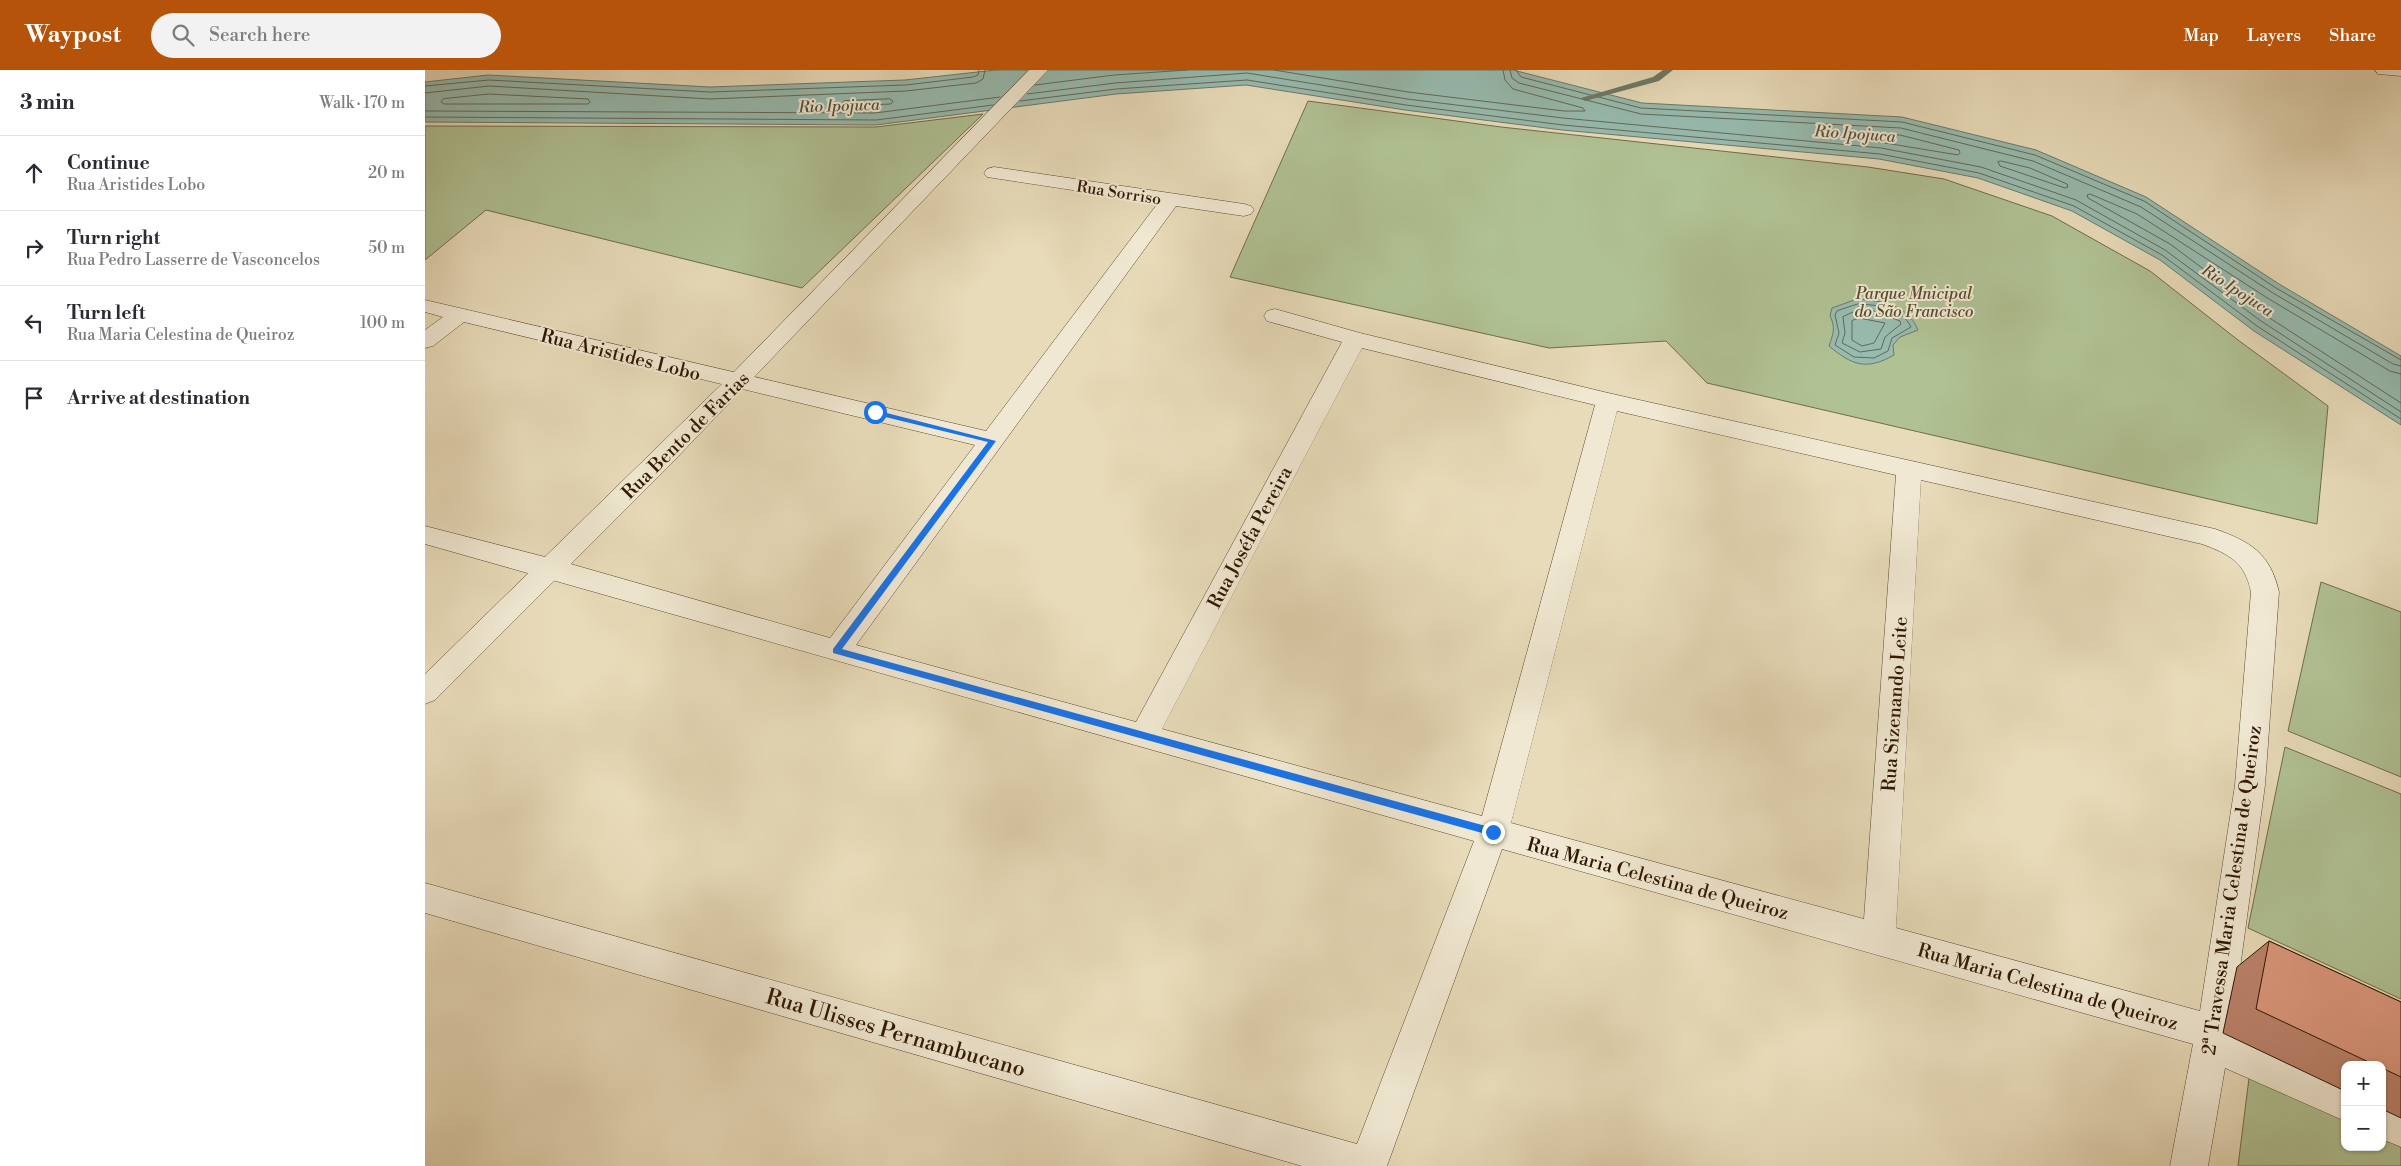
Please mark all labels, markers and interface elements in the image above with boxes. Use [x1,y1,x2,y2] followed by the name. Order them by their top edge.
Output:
[151,13,501,58] search box
[25,20,121,50] text: Waypost
[169,21,197,49] icon: search
[209,23,310,47] text: Search here
[2184,24,2219,47] text: Map
[2247,24,2301,47] text: Layers
[2329,24,2376,47] text: Share
[20,90,75,116] text: 3 min
[319,93,405,113] text: Walk · 170 m
[797,95,880,117] water label: Rio Ipojuca
[1813,121,1896,147] water label: Rio Ipojuca
[67,151,150,175] text: Continue
[20,159,48,187] icon: ahead
[368,163,405,183] text: 20 m
[67,175,205,195] text: Rua Aristides Lobo
[1075,176,1163,210] street label: Rua Sorriso
[67,226,160,250] text: Turn right
[20,234,48,262] icon: right
[368,238,405,258] text: 50 m
[67,250,320,270] text: Rua Pedro Lasserre de Vasconcelos
[2197,260,2277,321] water label: Rio Ipojuca
[1855,284,1973,322] park label: Parque Mnicipal do São Francisco
[67,301,146,325] text: Turn left
[20,309,48,337] icon: left
[360,313,405,333] text: 100 m
[538,323,703,386] street label: Rua Aristides Lobo
[67,325,294,345] text: Rua Maria Celestina de Queiroz
[617,367,755,505] street label: Rua Bento de Farias
[20,384,48,412] icon: arrive
[67,386,250,410] text: Arrive at destination
[864,401,887,424] route start
[1202,462,1298,613] street label: Rua Joséfa Pereira
[1877,616,1913,792] street label: Rua Sizenando Leite
[2197,724,2267,1057] street label: 2ª Travessa Maria Celestina de Queiroz
[1482,821,1505,844] route end
[1524,832,1791,926] street label: Rua Maria Celestina de Queiroz
[1915,938,2181,1036] street label: Rua Maria Celestina de Queiroz
[763,983,1029,1083] street label: Rua Ulisses Pernambucano
[2341,1061,2386,1151] map controls
[2341,1061,2386,1106] button: +
[2341,1106,2386,1151] button: −

